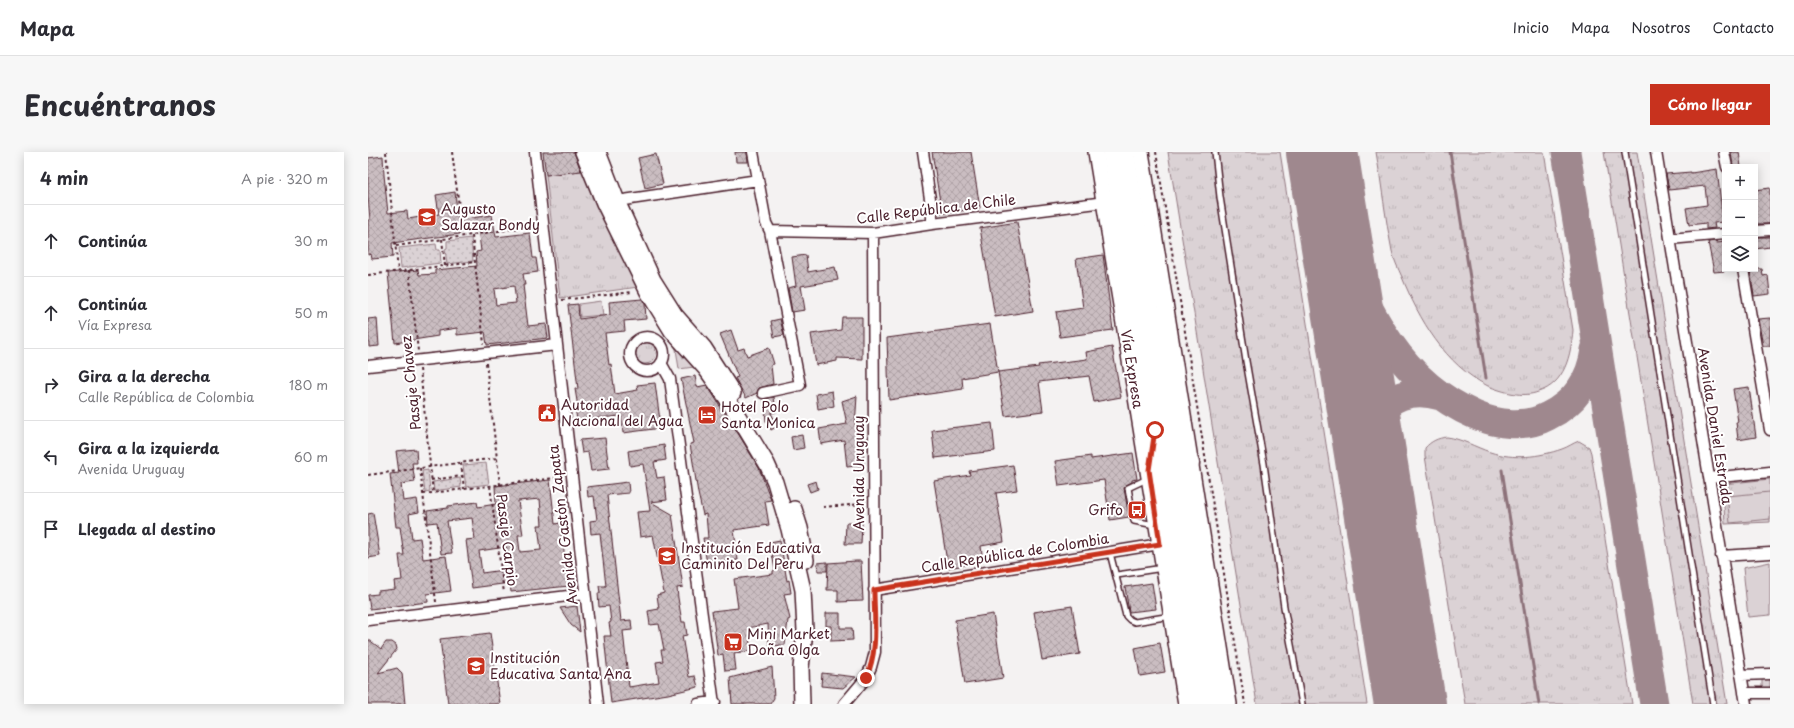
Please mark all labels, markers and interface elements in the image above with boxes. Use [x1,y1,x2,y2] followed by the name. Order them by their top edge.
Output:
[20,14,75,42] text: Mapa
[1513,17,1549,38] text: Inicio
[1571,17,1609,38] text: Mapa
[1631,17,1691,38] text: Nosotros
[1713,17,1774,38] text: Contacto
[24,83,216,126] text: Encuéntranos
[1650,84,1770,125] button: Cómo llegar
[1722,164,1758,272] map controls
[1722,164,1758,200] button: +
[40,165,88,191] text: 4 min
[241,169,328,188] text: A pie · 320 m
[855,188,1017,229] street label: Calle República de Chile
[441,198,540,235] place label: Augusto Salazar Bondy
[1722,200,1758,236] button: −
[416,206,438,228] school or university icon: Augusto Salazar Bondy
[78,229,147,252] text: Continúa
[40,230,62,252] icon: ahead
[294,231,328,250] text: 30 m
[1722,236,1758,272] button: layers
[78,292,147,315] text: Continúa
[40,302,62,324] icon: ahead
[294,303,328,322] text: 50 m
[78,315,152,334] text: Vía Expresa
[1116,328,1149,410] street label: Vía Expresa
[395,334,426,431] street label: Pasaje Chavez
[1693,346,1738,506] street label: Avenida Daniel Estrada
[78,364,210,387] text: Gira a la derecha
[40,374,62,396] icon: right
[289,375,328,394] text: 180 m
[78,387,254,406] text: Calle República de Colombia
[561,394,683,431] place label: Autoridad Nacional del Agua
[721,396,815,433] place label: Hotel Polo Santa Monica
[536,402,558,424] public building icon: Autoridad Nacional del Agua
[696,404,718,426] hotel icon: Hotel Polo Santa Monica
[848,415,869,531] street label: Avenida Uruguay
[1146,421,1164,439] route start
[78,436,219,459] text: Gira a la izquierda
[542,444,583,606] street label: Avenida Gastón Zapata
[40,446,62,468] icon: left
[294,447,328,466] text: 60 m
[78,459,185,478] text: Avenida Uruguay
[491,492,524,588] street label: Pasaje Carpio
[1088,499,1123,520] place label: Grifo
[1126,499,1148,521] bus stop icon: Grifo
[78,517,216,540] text: Llegada al destino
[40,518,62,540] icon: arrive
[920,527,1111,578] street label: Calle República de Colombia
[681,537,821,574] place label: Institución Educativa Caminito Del Peru
[656,545,678,567] school or university icon: Institución Educativa Caminito Del Peru
[747,623,830,660] place label: Mini Market Doña Olga
[722,631,744,653] supermarket icon: Mini Market Doña Olga
[490,647,632,684] place label: Institución Educativa Santa Ana
[465,655,487,677] school or university icon: Institución Educativa Santa Ana
[857,669,875,687] route end

